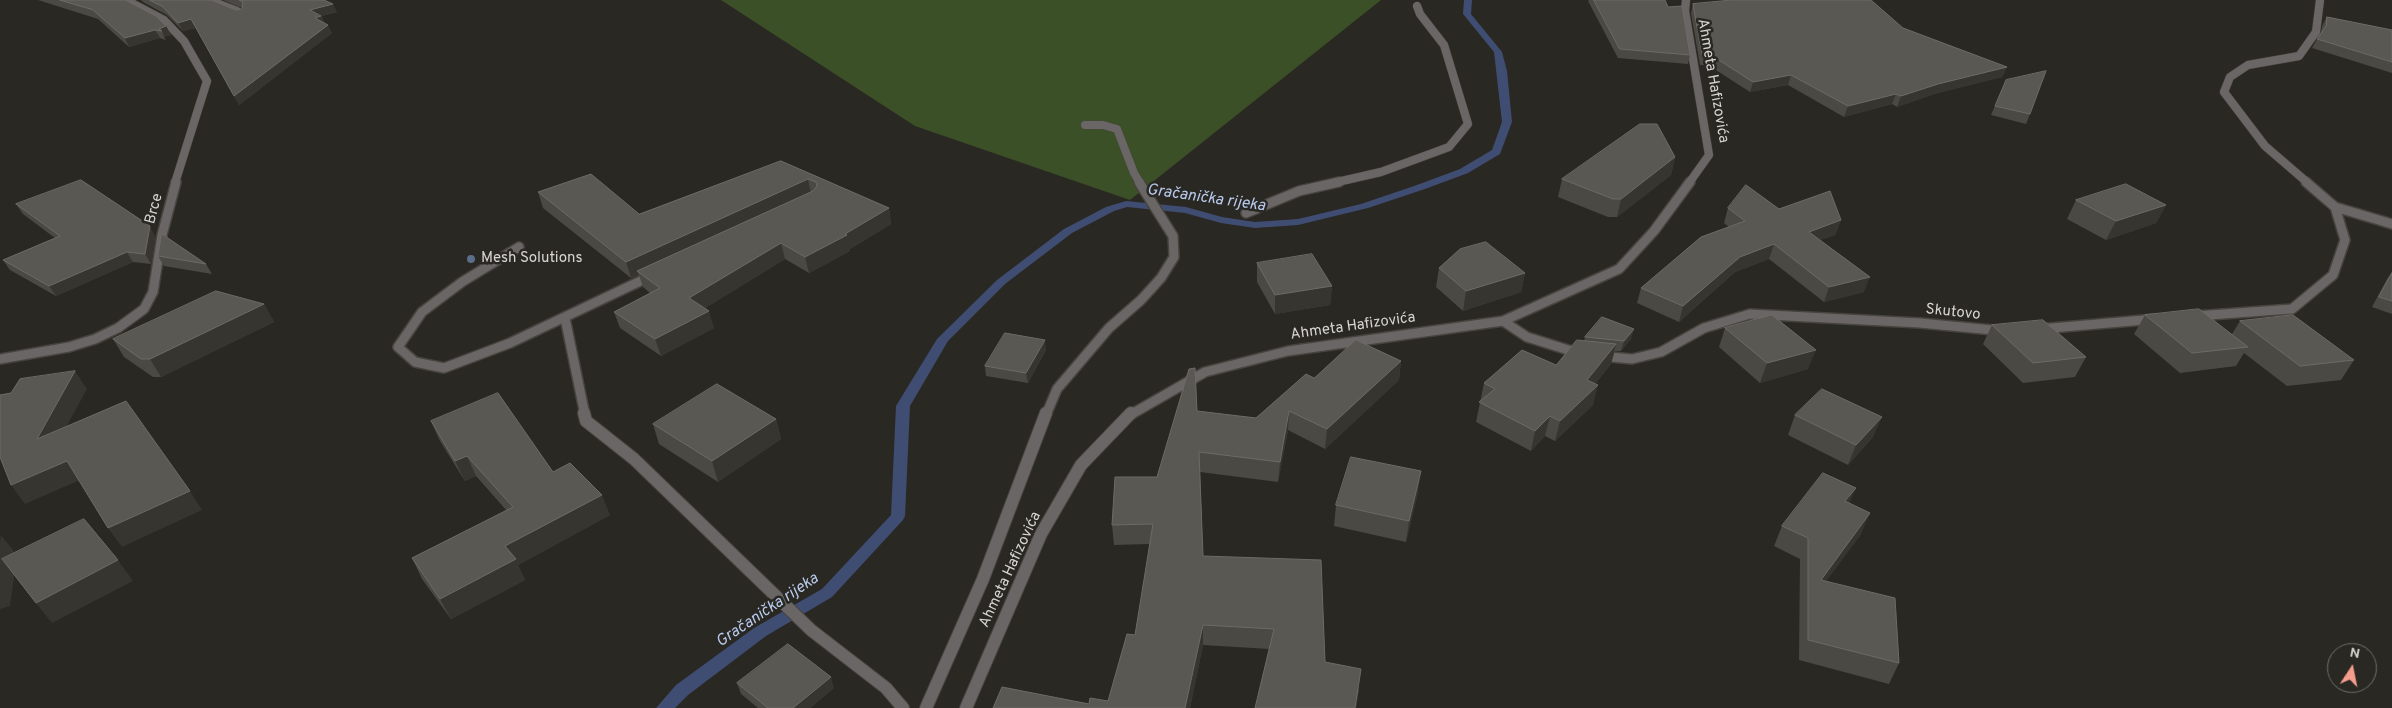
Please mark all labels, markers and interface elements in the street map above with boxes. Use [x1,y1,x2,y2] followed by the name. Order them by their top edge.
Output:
[1692,17,1732,145] street label: Ahmeta Hafizovića
[1146,181,1266,217] water label: Gračanička rijeka
[142,192,168,226] street label: Brce
[481,250,582,268] place label: Mesh Solutions
[465,253,477,265] marker: Mesh Solutions
[1925,301,1981,325] street label: Skutovo
[1289,309,1417,345] street label: Ahmeta Hafizovića
[976,509,1046,631] street label: Ahmeta Hafizovića
[713,570,823,652] water label: Gračanička rijeka
[2327,643,2377,693] north arrow
[2348,644,2361,663] text: N

